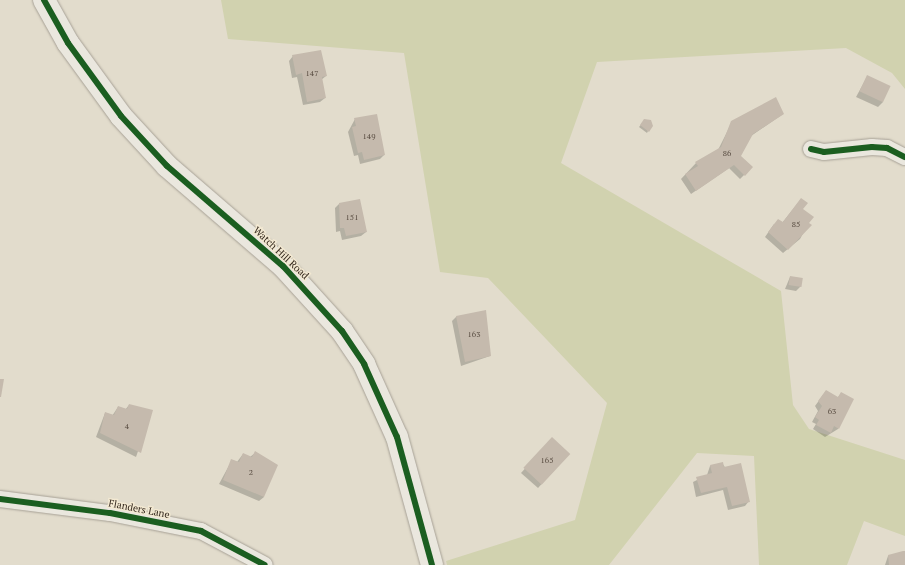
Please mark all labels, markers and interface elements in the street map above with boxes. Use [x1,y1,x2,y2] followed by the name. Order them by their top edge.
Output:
[306,69,318,79] house number: 147
[363,132,375,142] house number: 149
[723,149,731,159] house number: 86
[346,213,358,223] house number: 151
[792,220,800,230] house number: 85
[251,224,311,282] street label: Watch Hill Road
[468,330,480,340] house number: 163
[828,407,836,417] house number: 63
[125,422,129,432] house number: 4
[541,456,553,466] house number: 165
[249,468,253,478] house number: 2
[107,497,171,521] street label: Flanders Lane

